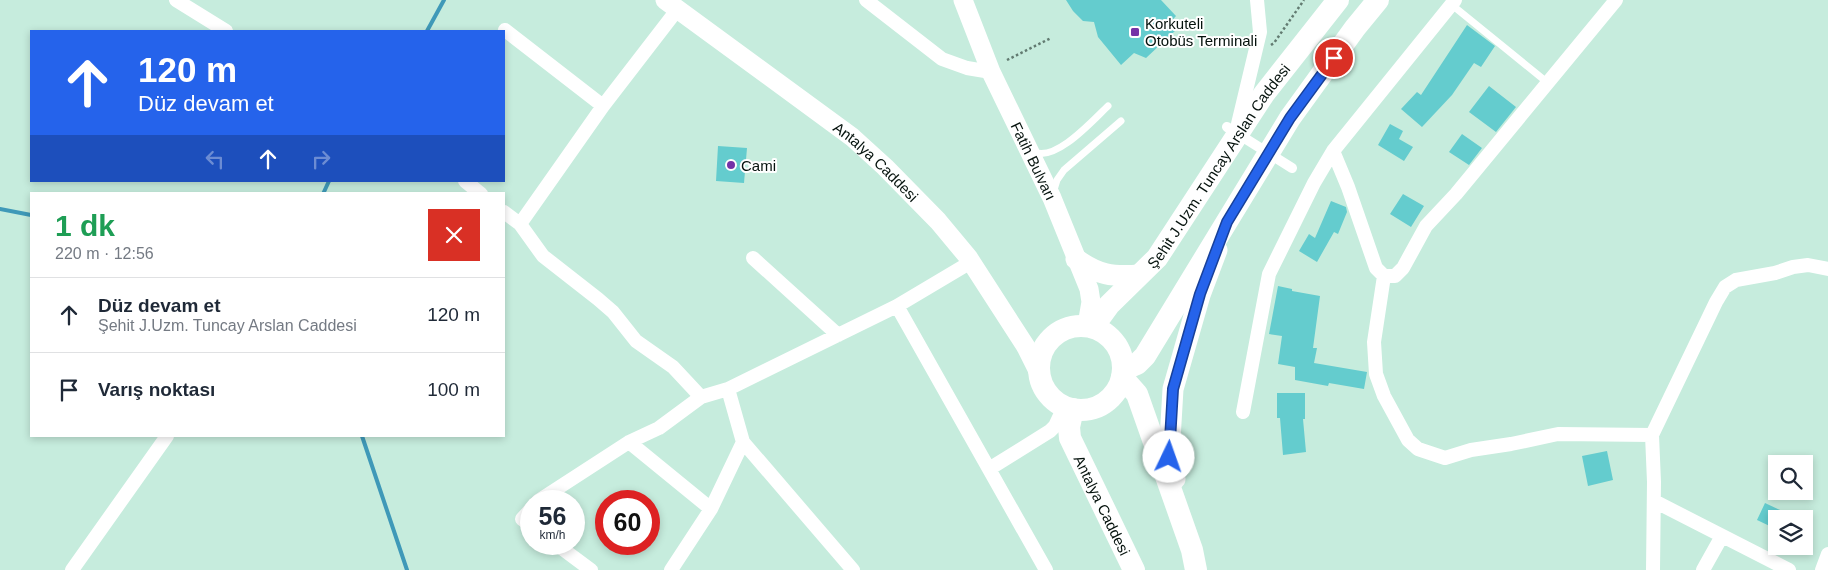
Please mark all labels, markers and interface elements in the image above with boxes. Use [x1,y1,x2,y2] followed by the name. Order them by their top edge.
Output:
[1145,15,1257,49] place label: Korkuteli Otobüs Terminali
[1129,26,1141,38] marker: Korkuteli Otobüs Terminali
[1313,37,1355,79] pin
[1320,44,1348,72] icon: arrive
[55,50,120,115] icon: ahead
[138,50,237,89] text: 120 m
[1143,60,1293,272] street label: Şehit J.Uzm. Tuncay Arslan Caddesi
[138,91,274,116] text: Düz devam et
[830,118,922,205] street label: Antalya Caddesi
[1008,119,1060,203] street label: Fatih Bulvarı
[201,145,229,173] icon: left
[254,145,282,173] icon: ahead
[307,145,335,173] icon: right
[741,157,776,174] place label: Cami
[725,159,737,171] marker: Cami
[55,209,115,242] text: 1 dk
[428,209,480,261] button: close
[55,245,154,262] text: 220 m · 12:56
[98,295,220,316] text: Düz devam et
[55,301,83,329] icon: ahead
[427,304,480,325] text: 120 m
[98,317,357,334] text: Şehit J.Uzm. Tuncay Arslan Caddesi
[55,376,83,404] icon: arrive
[98,379,215,400] text: Varış noktası
[427,379,480,400] text: 100 m
[1142,430,1194,482] position arrow
[1071,452,1134,558] street label: Antalya Caddesi
[1768,455,1813,555] map controls
[1768,455,1813,500] button: search
[595,490,660,555] speed limit sign: 60
[539,502,566,530] text: 56
[1768,510,1813,555] button: layers
[539,528,566,542] text: km/h

